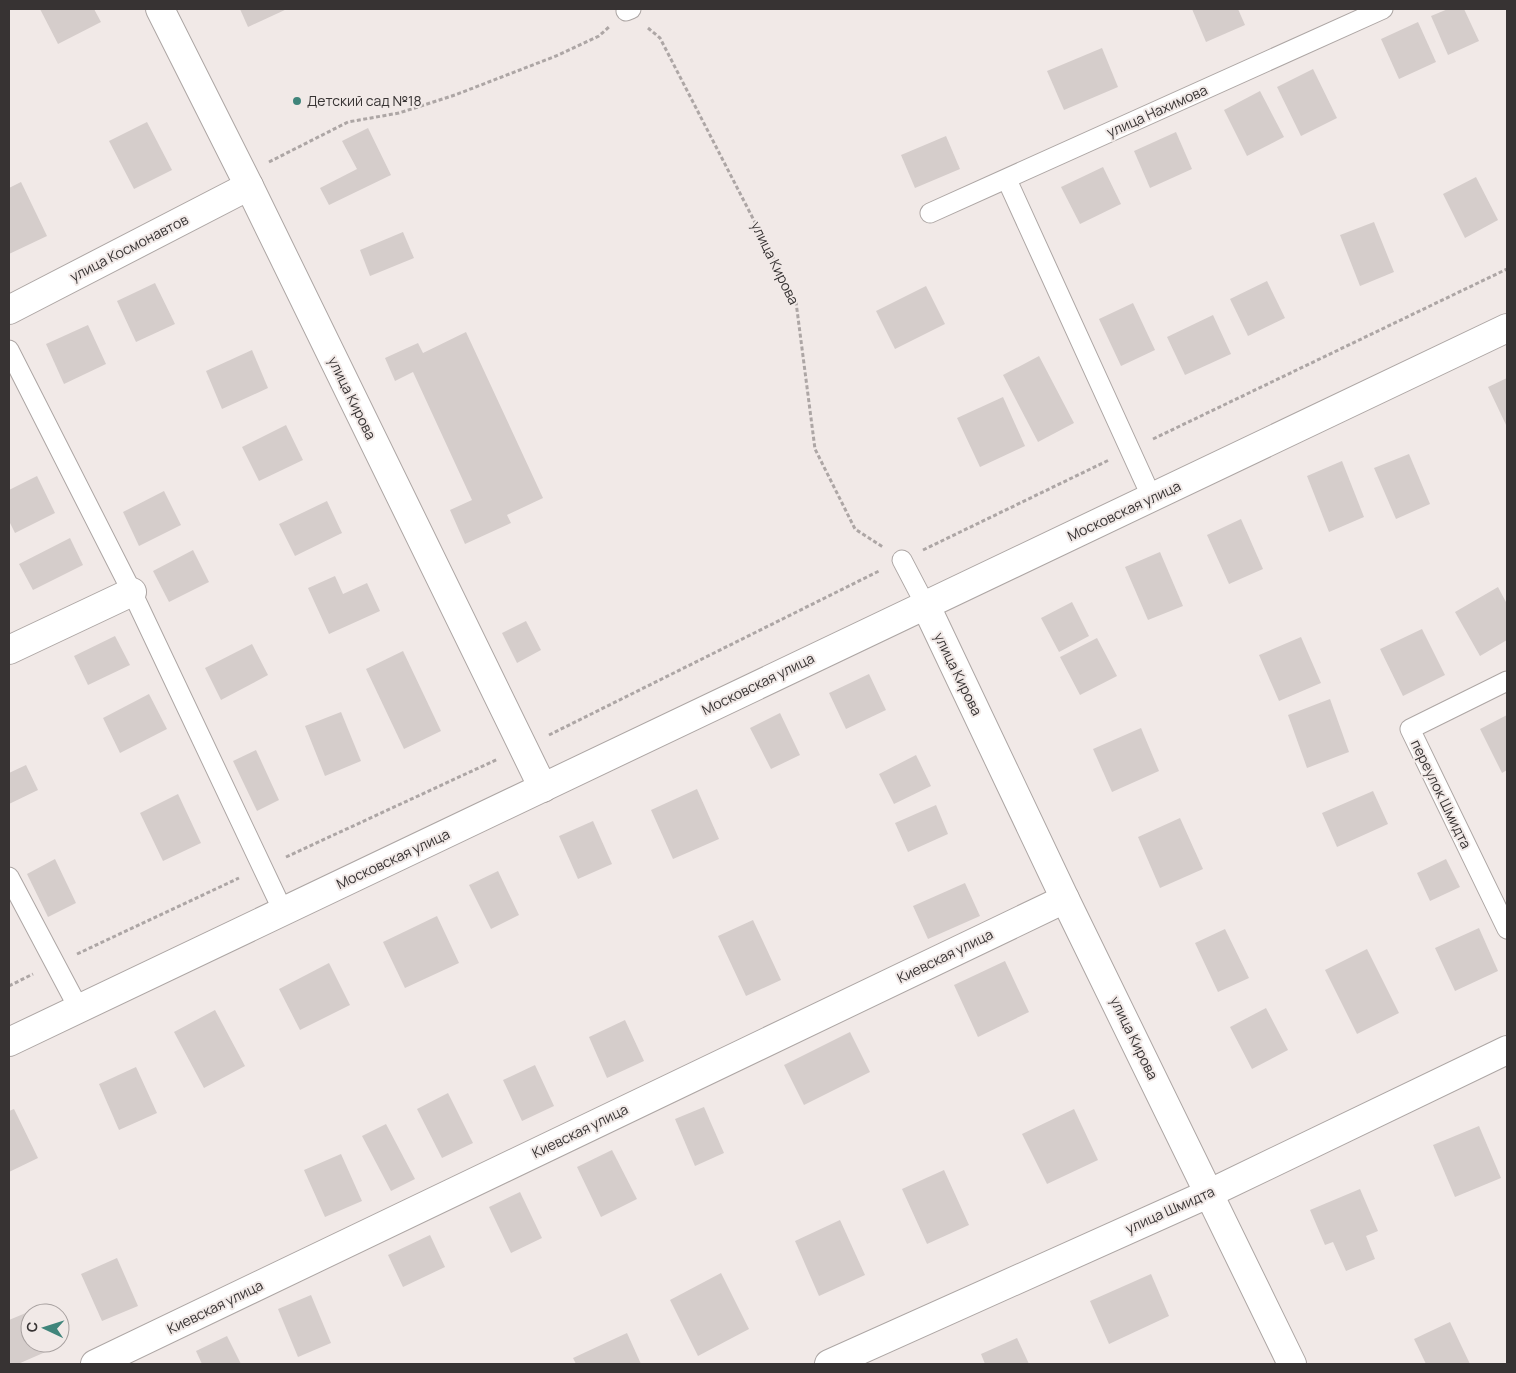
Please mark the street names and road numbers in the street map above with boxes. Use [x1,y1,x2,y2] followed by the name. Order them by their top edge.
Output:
[1103,80,1210,141] street label: улица Нахимова
[66,209,192,286] street label: улица Космонавтов
[747,218,804,308] street label: улица Кирова
[324,353,381,443] street label: улица Кирова
[1064,476,1184,545] street label: Московская улица
[930,629,987,719] street label: улица Кирова
[698,648,817,719] street label: Московская улица
[1407,736,1476,851] street label: переулок Шмидта
[333,824,453,893] street label: Московская улица
[894,924,996,987] street label: Киевская улица
[1106,993,1163,1083] street label: улица Кирова
[529,1099,631,1162] street label: Киевская улица
[1122,1181,1217,1238] street label: улица Шмидта
[164,1275,266,1338] street label: Киевская улица

